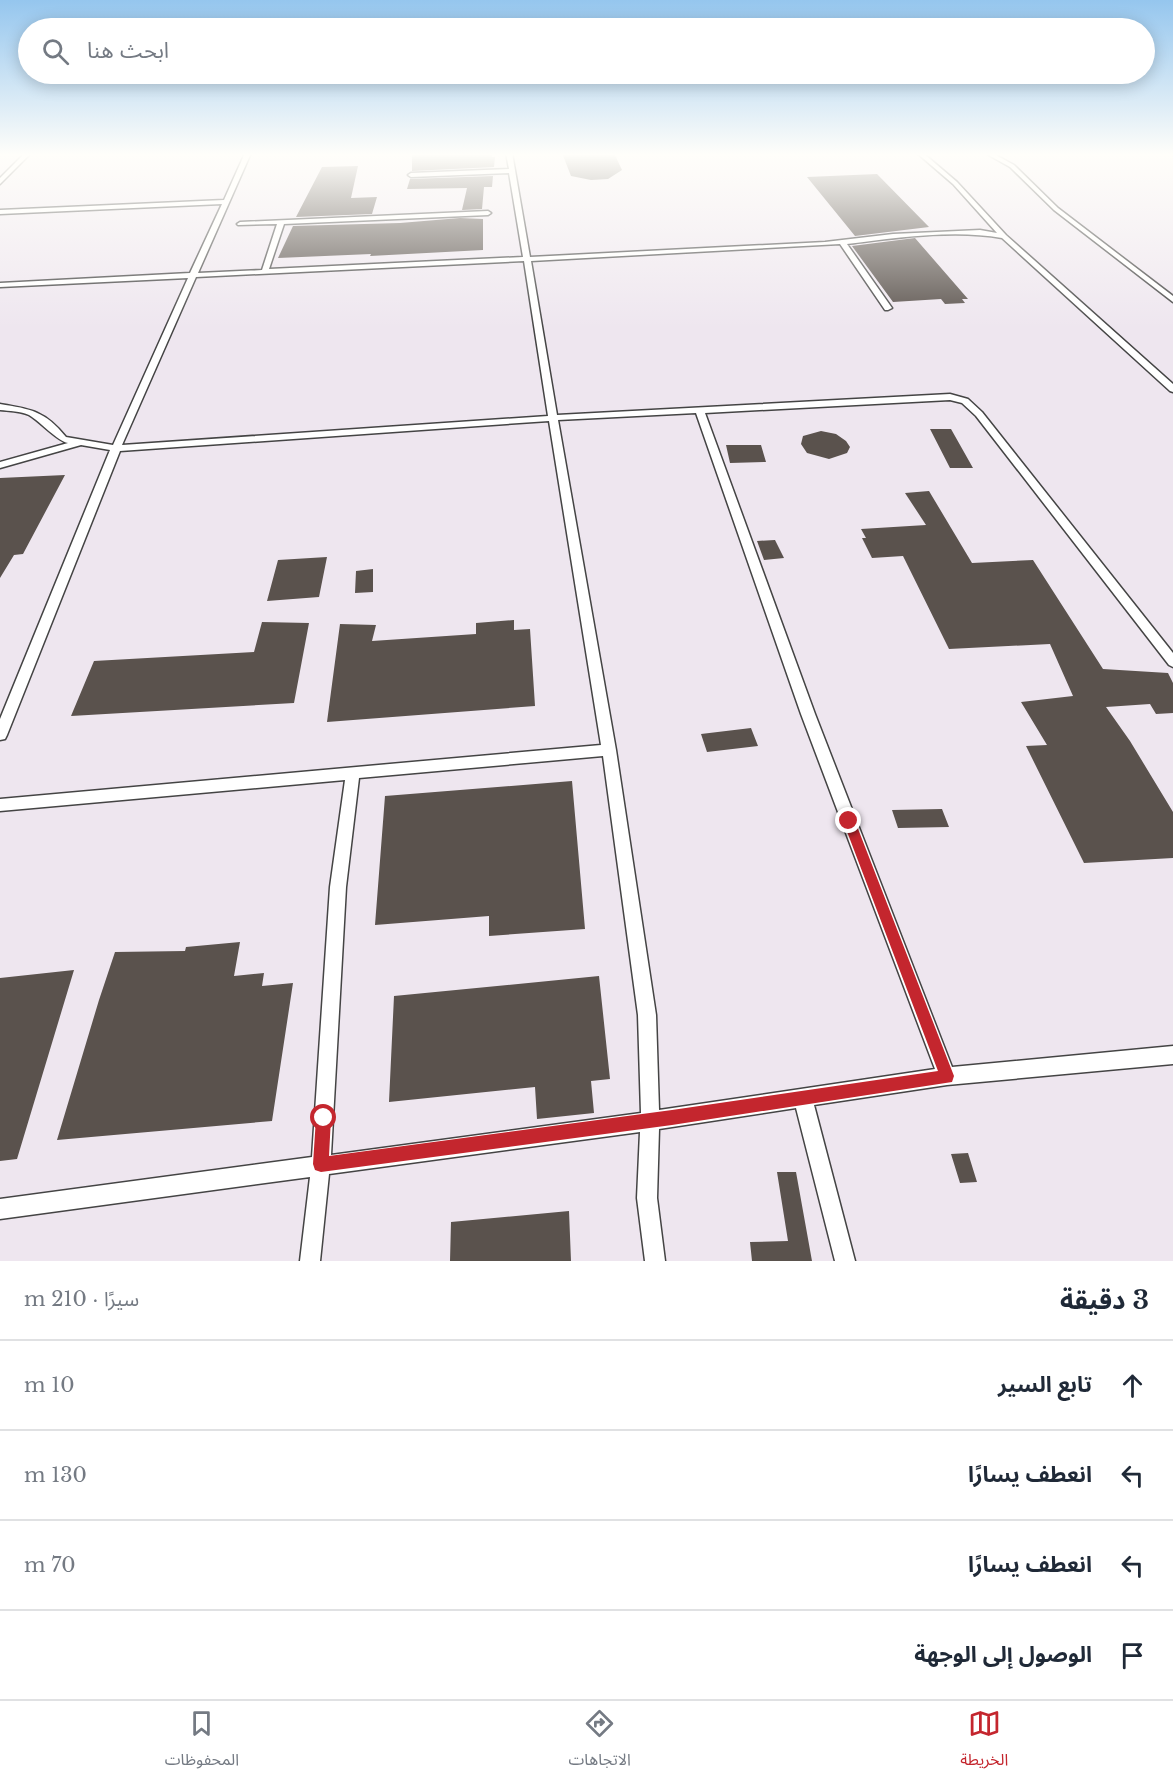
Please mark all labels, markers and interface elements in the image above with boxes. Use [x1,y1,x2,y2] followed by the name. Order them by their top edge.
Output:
[18,18,1155,84] search box
[39,35,72,68] icon: search
[87,37,169,64] text: ابحث هنا
[835,807,861,833] route end
[310,1104,336,1130] route start
[1060,1284,1149,1316] text: 3 دقيقة
[24,1287,139,1311] text: سيرًا · 210 m
[1116,1369,1149,1402] icon: ahead
[998,1371,1092,1398] text: تابع السير
[24,1373,74,1397] text: 10 m
[1116,1459,1149,1492] icon: left
[968,1461,1092,1488] text: انعطف يسارًا
[24,1463,87,1487] text: 130 m
[1116,1549,1149,1582] icon: left
[968,1551,1092,1578] text: انعطف يسارًا
[24,1553,76,1577] text: 70 m
[1116,1639,1149,1672] icon: arrive
[914,1641,1092,1668] text: الوصول إلى الوجهة
[165,1707,239,1777] tab: المحفوظات
[568,1707,631,1777] tab: الاتجاهات
[960,1707,1008,1777] tab: الخريطة

